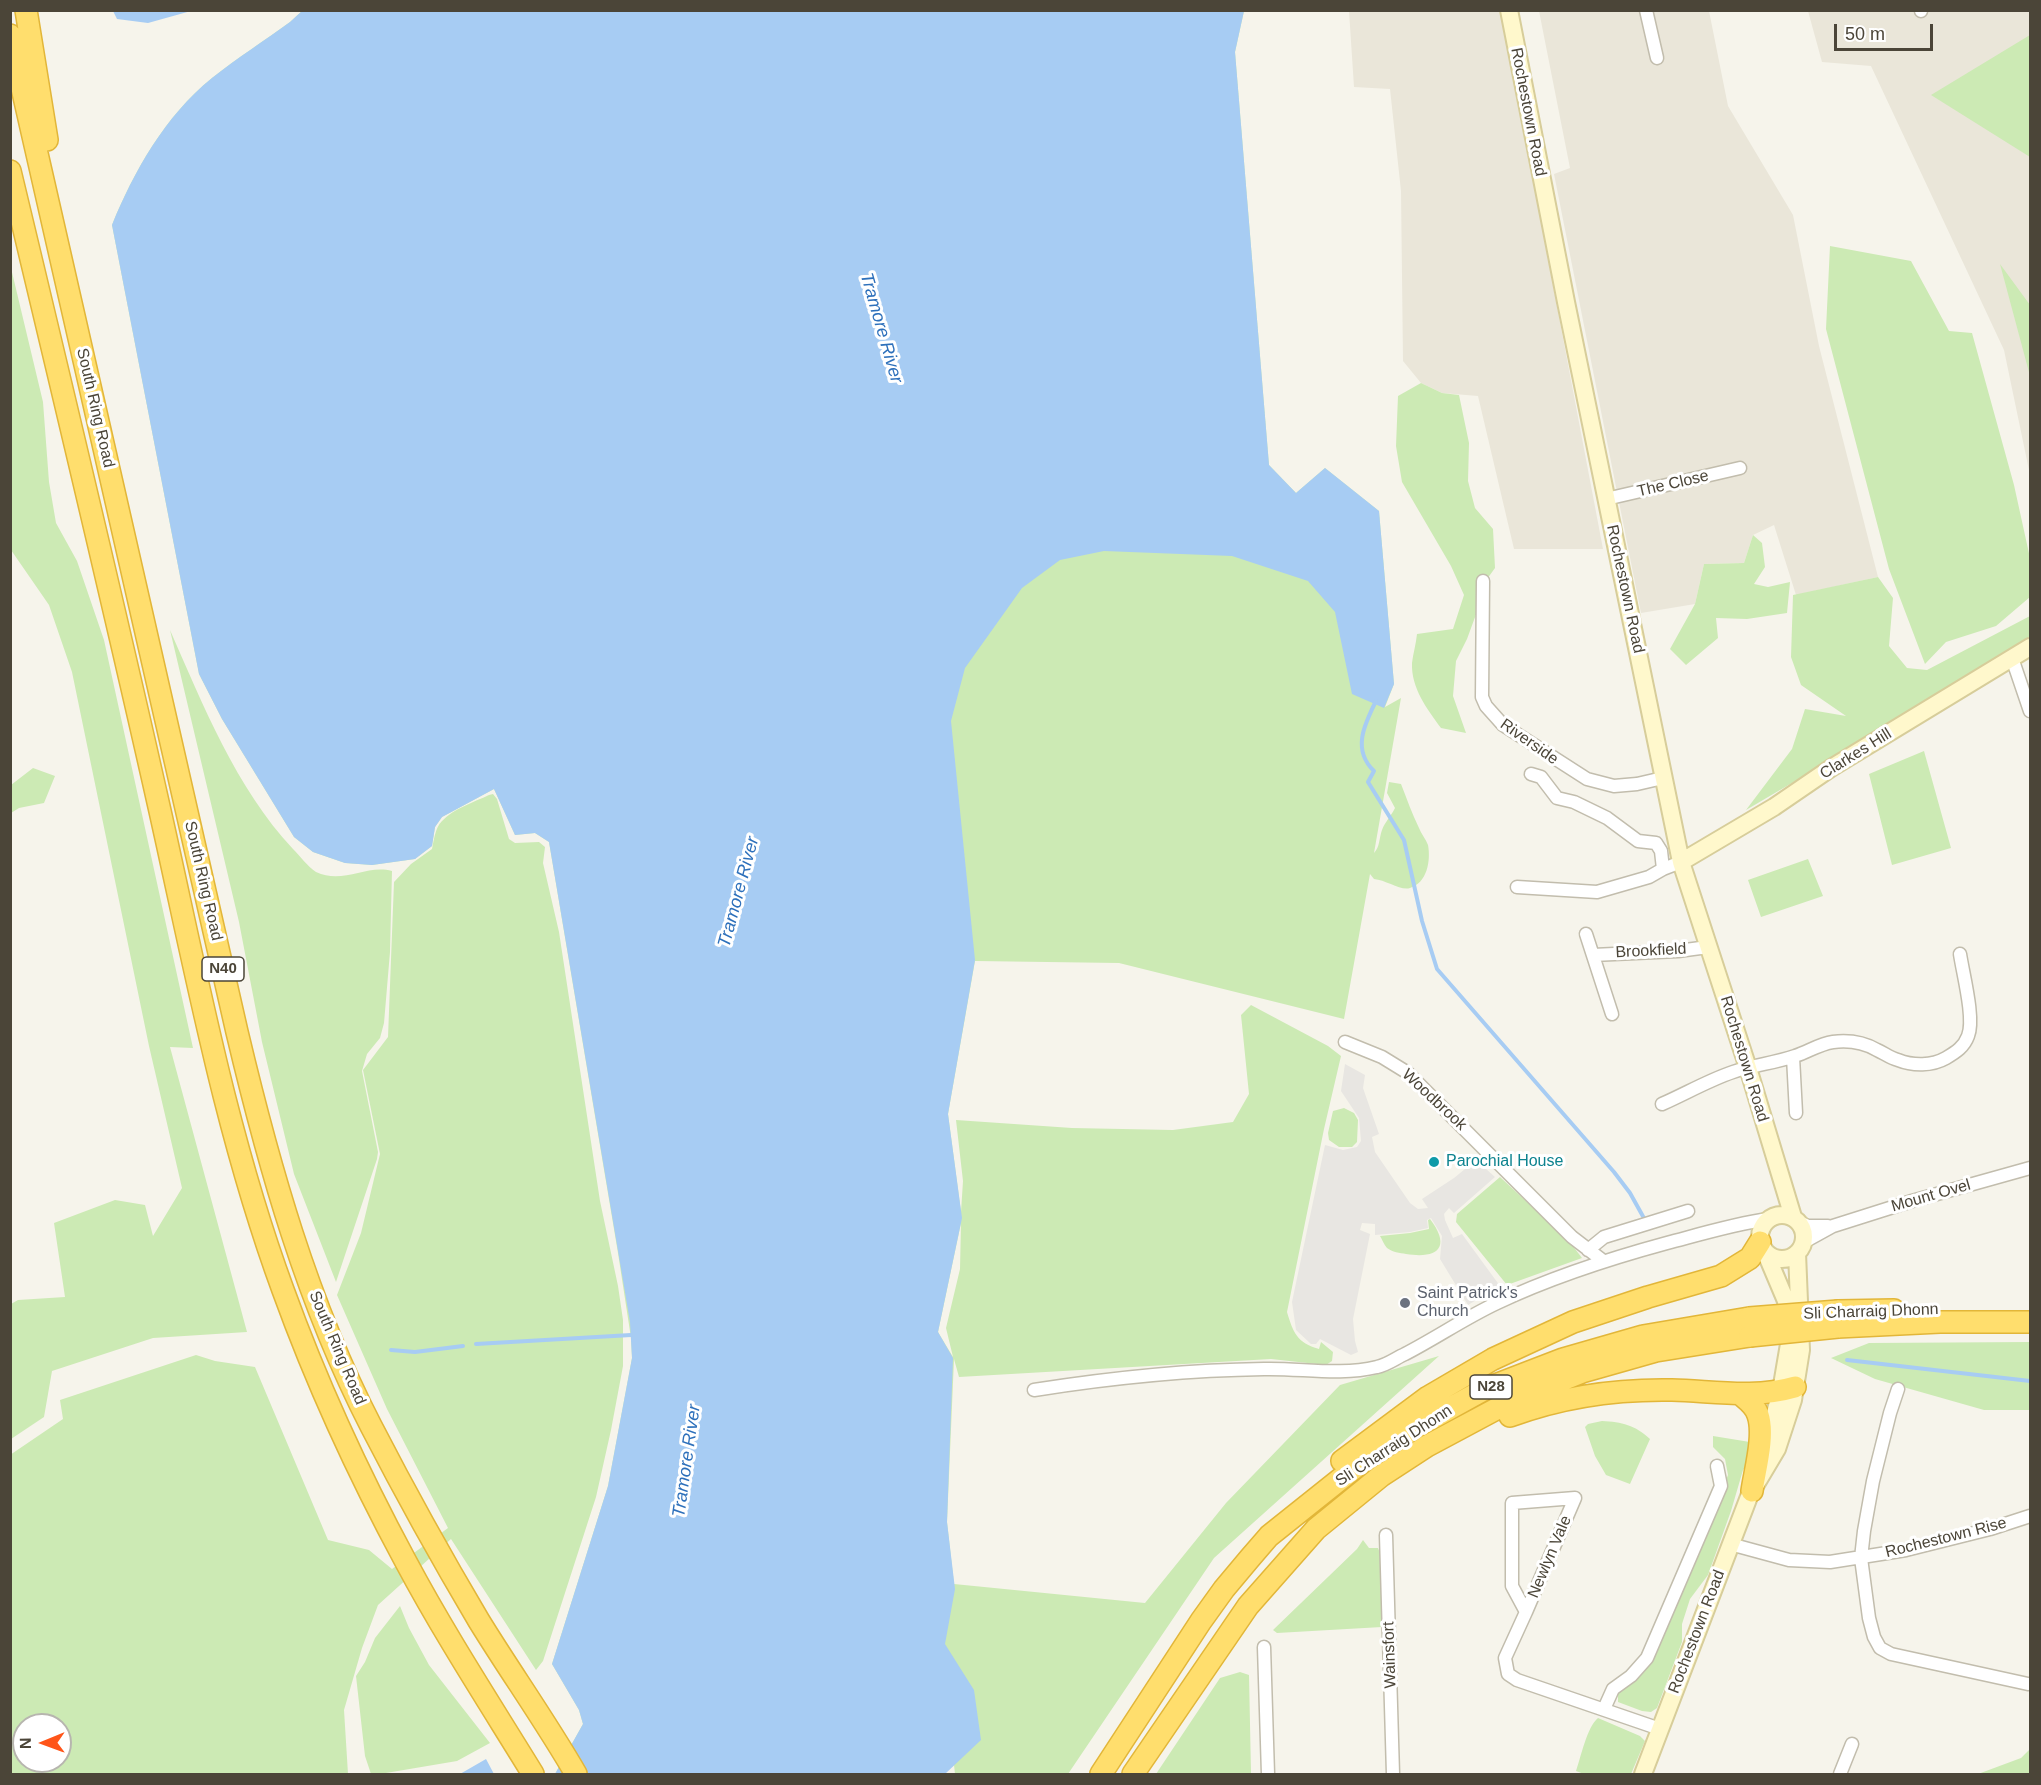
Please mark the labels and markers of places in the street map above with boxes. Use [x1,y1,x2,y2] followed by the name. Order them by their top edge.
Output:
[1446,1152,1563,1172] place label: Parochial House
[1427,1155,1441,1169] marker: Parochial House
[1417,1284,1518,1322] place label: Saint Patrick's Church
[1398,1296,1412,1310] marker: Saint Patrick's Church

